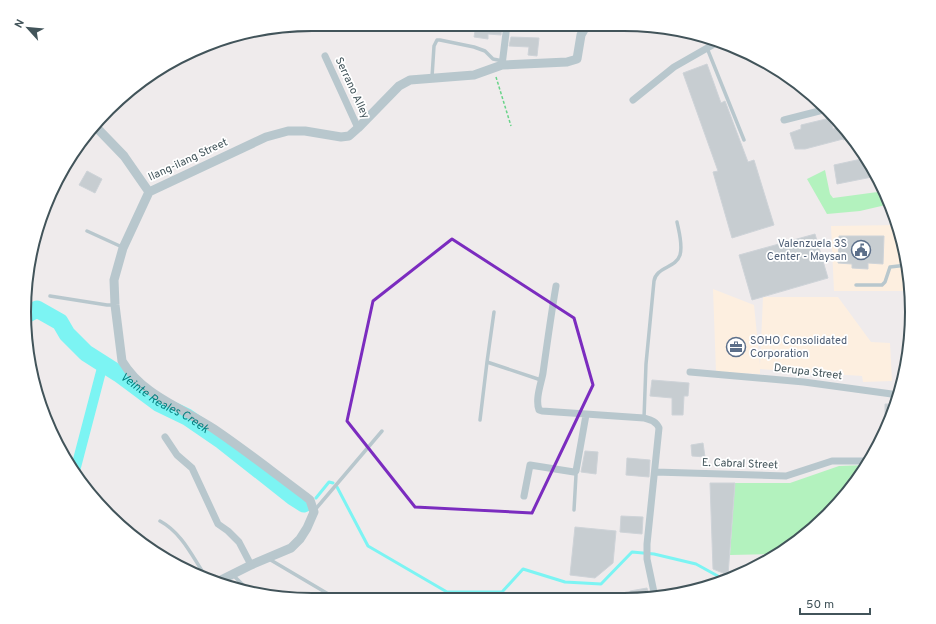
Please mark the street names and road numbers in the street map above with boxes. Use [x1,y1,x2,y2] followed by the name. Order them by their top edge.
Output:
[332,55,372,121] street label: Serrano Alley
[146,136,230,184] street label: Ilang-ilang Street
[773,361,843,383] street label: Derupa Street
[702,456,778,472] street label: E. Cabral Street

